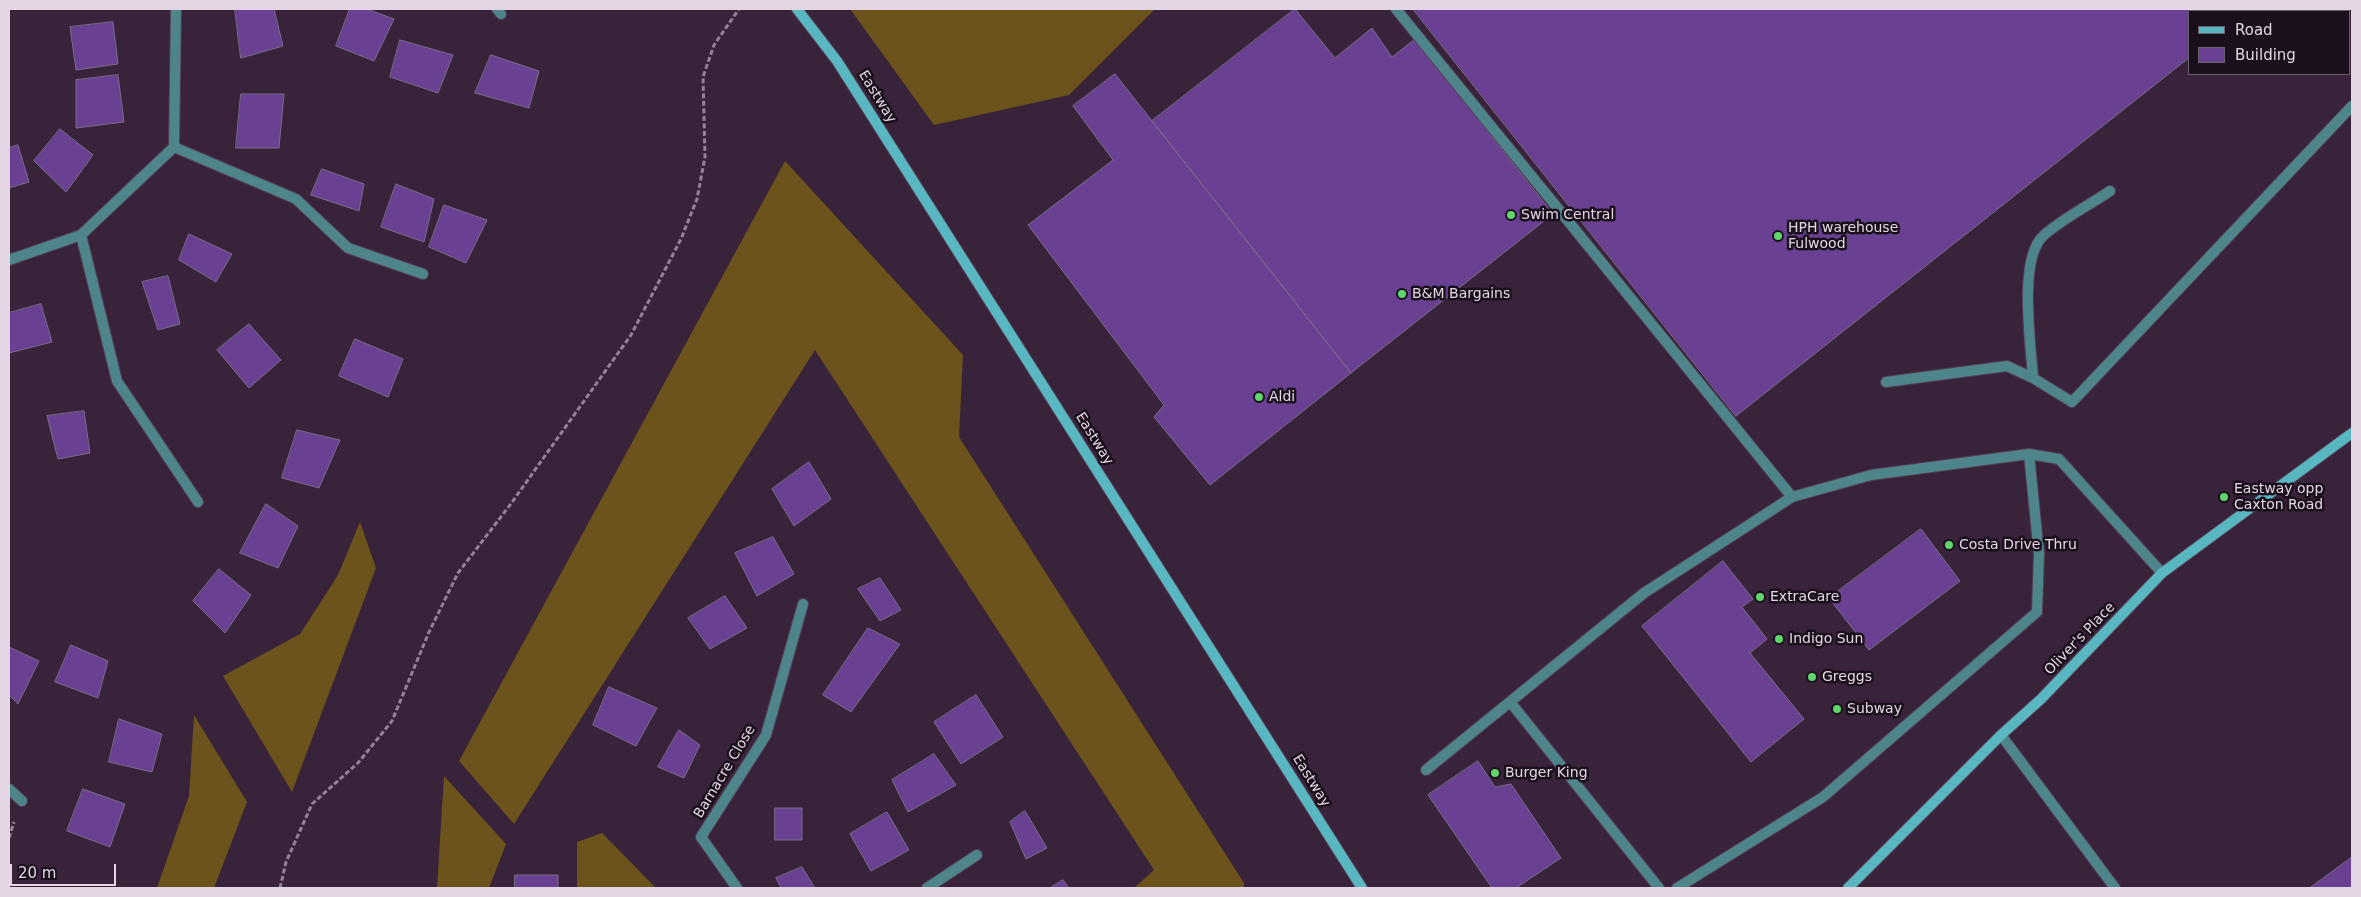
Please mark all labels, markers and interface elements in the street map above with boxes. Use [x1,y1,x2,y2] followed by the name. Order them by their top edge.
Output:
[2188,10,2351,75] legend
[2235,21,2273,39] text: Road
[2235,46,2296,64] text: Building
[854,68,900,126] street label: Eastway
[1521,207,1614,223] place label: Swim Central
[1505,209,1517,221] marker: Swim Central
[1788,220,1898,252] place label: HPH warehouse Fulwood
[1772,230,1784,242] marker: HPH warehouse Fulwood
[1412,286,1510,302] place label: B&M Bargains
[1396,288,1408,300] marker: B&M Bargains
[1269,389,1295,405] place label: Aldi
[1253,391,1265,403] marker: Aldi
[1071,410,1117,468] street label: Eastway
[2234,481,2323,514] place label: Eastway opp Caxton Road
[2218,491,2230,503] marker: Eastway opp Caxton Road
[1959,537,2077,553] place label: Costa Drive Thru
[1943,539,1955,551] marker: Costa Drive Thru
[1770,589,1839,605] place label: ExtraCare
[1754,591,1766,603] marker: ExtraCare
[2041,599,2119,679] street label: Oliver's Place
[1789,631,1863,647] place label: Indigo Sun
[1773,633,1785,645] marker: Indigo Sun
[1822,669,1872,685] place label: Greggs
[1806,671,1818,683] marker: Greggs
[1847,701,1902,717] place label: Subway
[1831,703,1843,715] marker: Subway
[691,722,759,822] street label: Barnacre Close
[1288,752,1334,810] street label: Eastway
[1505,765,1588,781] place label: Burger King
[1489,767,1501,779] marker: Burger King
[12,854,119,886] scale bar
[18,864,56,882] text: 20 m

